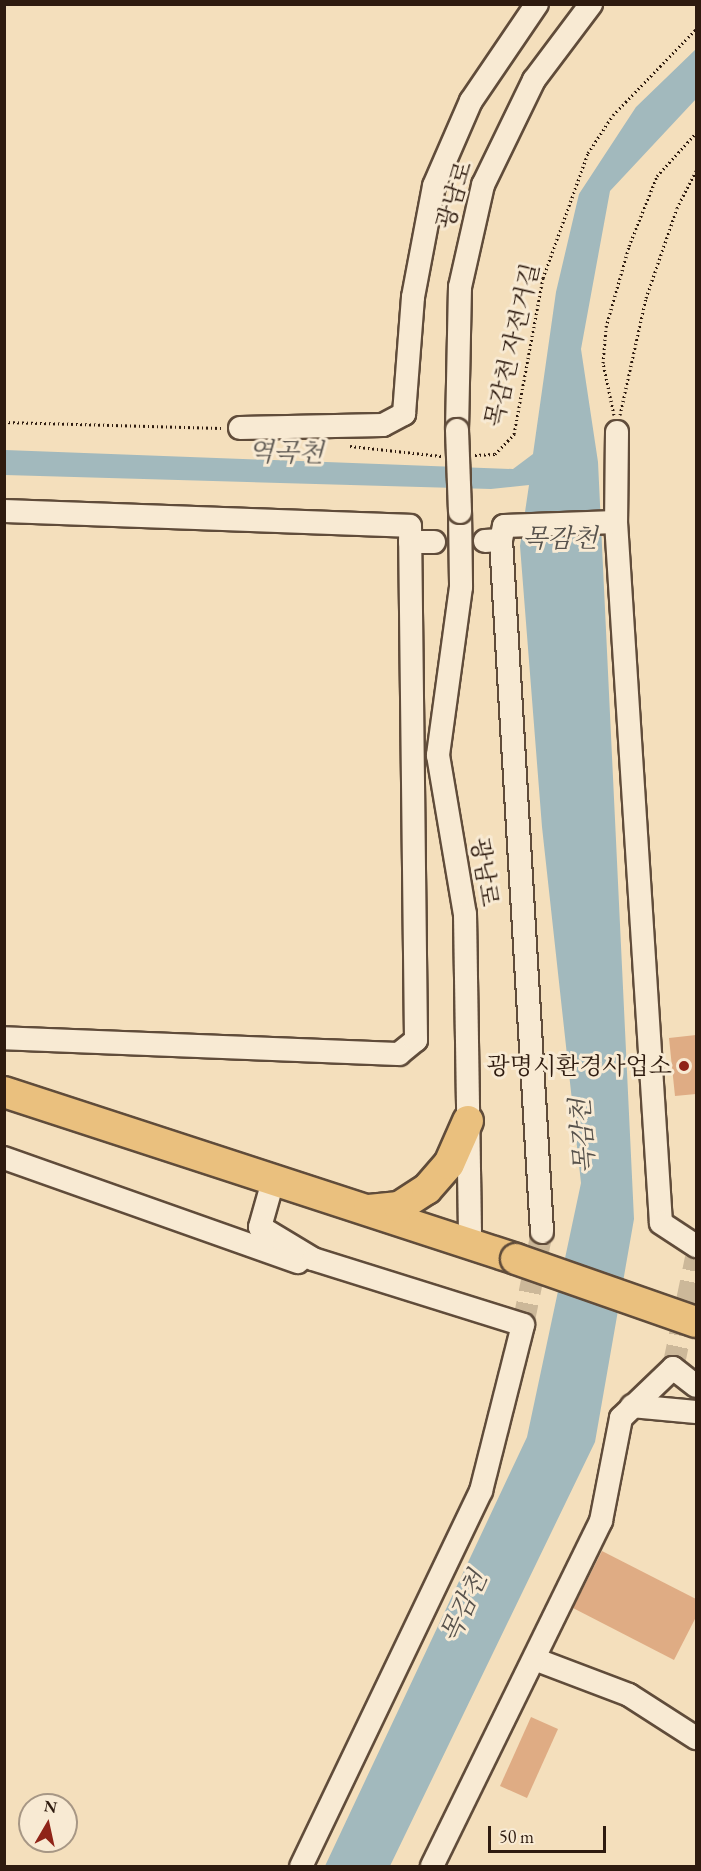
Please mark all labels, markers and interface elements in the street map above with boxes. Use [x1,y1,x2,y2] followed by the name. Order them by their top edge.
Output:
[430,158,478,232] street label: 광남로
[479,260,545,430] street label: 목감천 자전거길
[248,437,324,469] water label: 역곡천
[522,523,598,555] water label: 목감천
[465,835,505,909] street label: 광남로
[487,1052,672,1080] place label: 광명시환경사업소
[677,1059,691,1073] marker: 광명시환경사업소
[565,1097,601,1175] water label: 목감천
[434,1566,494,1648] water label: 목감천
[18,1793,78,1853] north arrow
[43,1795,59,1818] text: N
[491,1814,610,1852] scale bar
[499,1825,534,1848] text: 50 m

